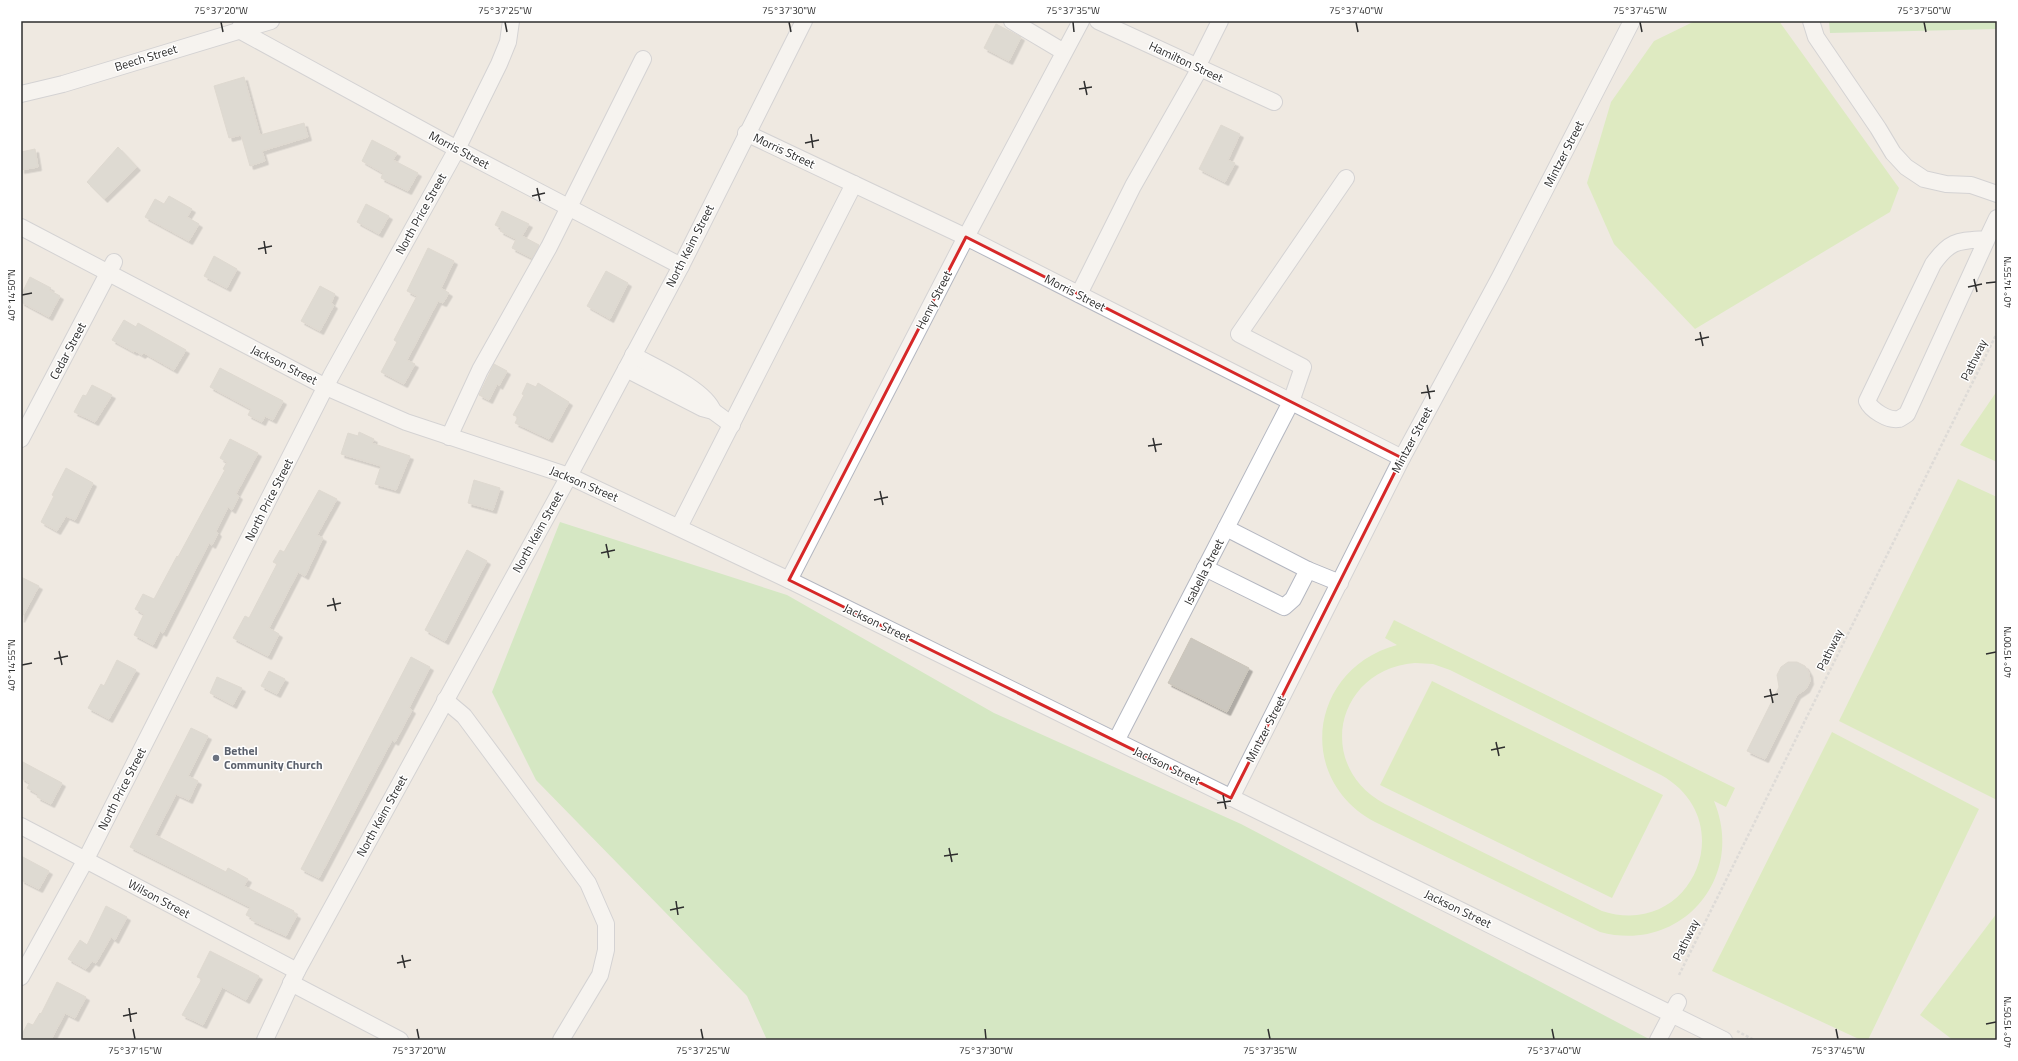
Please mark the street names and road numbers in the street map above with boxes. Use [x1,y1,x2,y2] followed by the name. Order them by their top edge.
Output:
[1146,36,1227,87] street label: Hamilton Street
[112,39,180,76] street label: Beech Street
[1539,116,1589,190] street label: Mintzer Street
[425,126,494,174] street label: Morris Street
[750,128,819,174] street label: Morris Street
[390,169,451,258] street label: North Price Street
[660,200,719,291] street label: North Keim Street
[911,266,957,333] street label: Henry Street
[1041,269,1110,316] street label: Morris Street
[44,318,91,383] street label: Cedar Street
[1955,335,1992,384] street label: Pathway
[248,340,321,390] street label: Jackson Street
[1386,403,1437,476] street label: Mintzer Street
[240,454,298,544] street label: North Price Street
[547,461,622,507] street label: Jackson Street
[507,487,568,576] street label: North Keim Street
[1179,535,1229,608] street label: Isabella Street
[841,598,915,647] street label: Jackson Street
[1811,625,1848,674] street label: Pathway
[1241,691,1291,765] street label: Mintzer Street
[1131,741,1205,790] street label: Jackson Street
[93,743,151,833] street label: North Price Street
[351,771,412,860] street label: North Keim Street
[125,874,194,923] street label: Wilson Street
[1422,884,1496,933] street label: Jackson Street
[1667,915,1704,964] street label: Pathway

